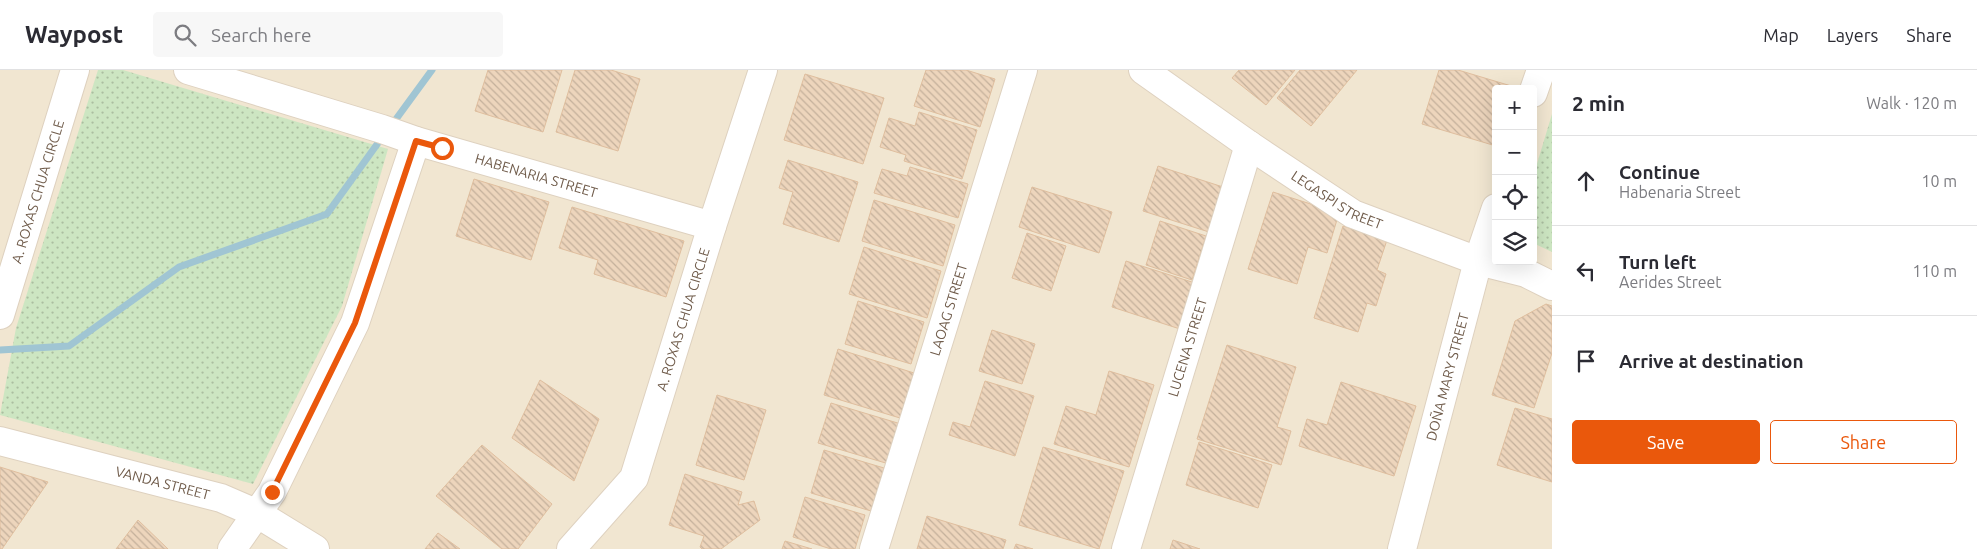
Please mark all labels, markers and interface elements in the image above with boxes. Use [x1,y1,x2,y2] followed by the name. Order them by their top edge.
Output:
[153,12,503,57] search box
[25,21,123,48] text: Waypost
[171,21,199,49] icon: search
[211,24,311,46] text: Search here
[1763,25,1799,45] text: Map
[1827,25,1878,45] text: Layers
[1906,25,1952,45] text: Share
[1492,85,1537,265] map controls
[1492,85,1537,130] button: +
[1572,91,1625,115] text: 2 min
[1866,94,1957,112] text: Walk · 120 m
[8,118,67,265] street label: A. ROXAS CHUA CIRCLE
[1492,130,1537,175] button: −
[431,137,454,160] route start
[473,150,600,201] street label: HABENARIA STREET
[1619,161,1700,183] text: Continue
[1288,167,1385,232] street label: LEGASPI STREET
[1572,167,1600,195] icon: ahead
[1921,172,1957,190] text: 10 m
[1492,175,1537,220] button: locate
[1619,183,1740,201] text: Habenaria Street
[1492,220,1537,265] button: layers
[653,246,713,393] street label: A. ROXAS CHUA CIRCLE
[1619,251,1697,273] text: Turn left
[1572,257,1600,285] icon: left
[927,261,971,358] street label: LAOAG STREET
[1912,262,1957,280] text: 110 m
[1619,273,1722,291] text: Aerides Street
[1165,295,1210,399] street label: LUCENA STREET
[1423,311,1472,443] street label: DOÑA MARY STREET
[1572,347,1600,375] icon: arrive
[1619,350,1804,372] text: Arrive at destination
[1572,420,1760,464] button: Save
[1770,420,1957,464] button: Share
[114,463,212,503] street label: VANDA STREET
[261,481,284,504] route end

